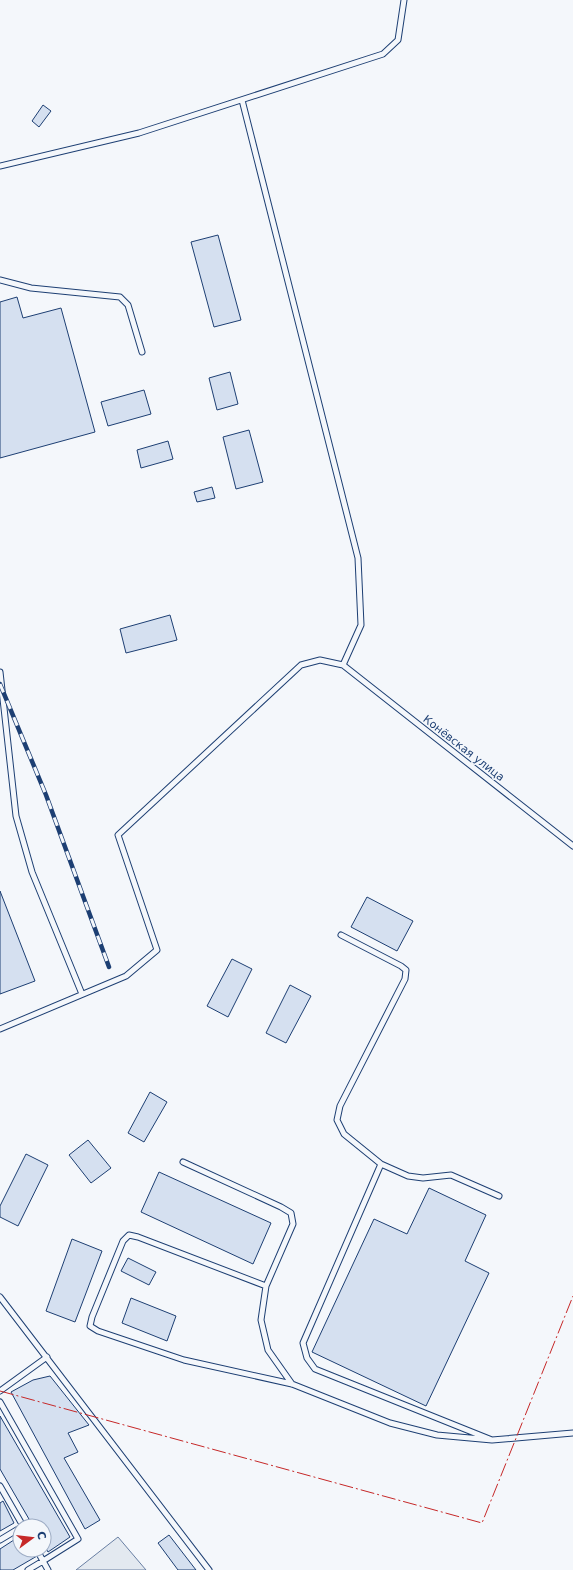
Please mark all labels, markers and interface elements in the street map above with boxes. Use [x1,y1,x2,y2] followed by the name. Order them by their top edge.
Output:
[421,713,507,784] street label: Конёвская улица
[12,1518,52,1558] north arrow
[34,1530,49,1541] text: С

